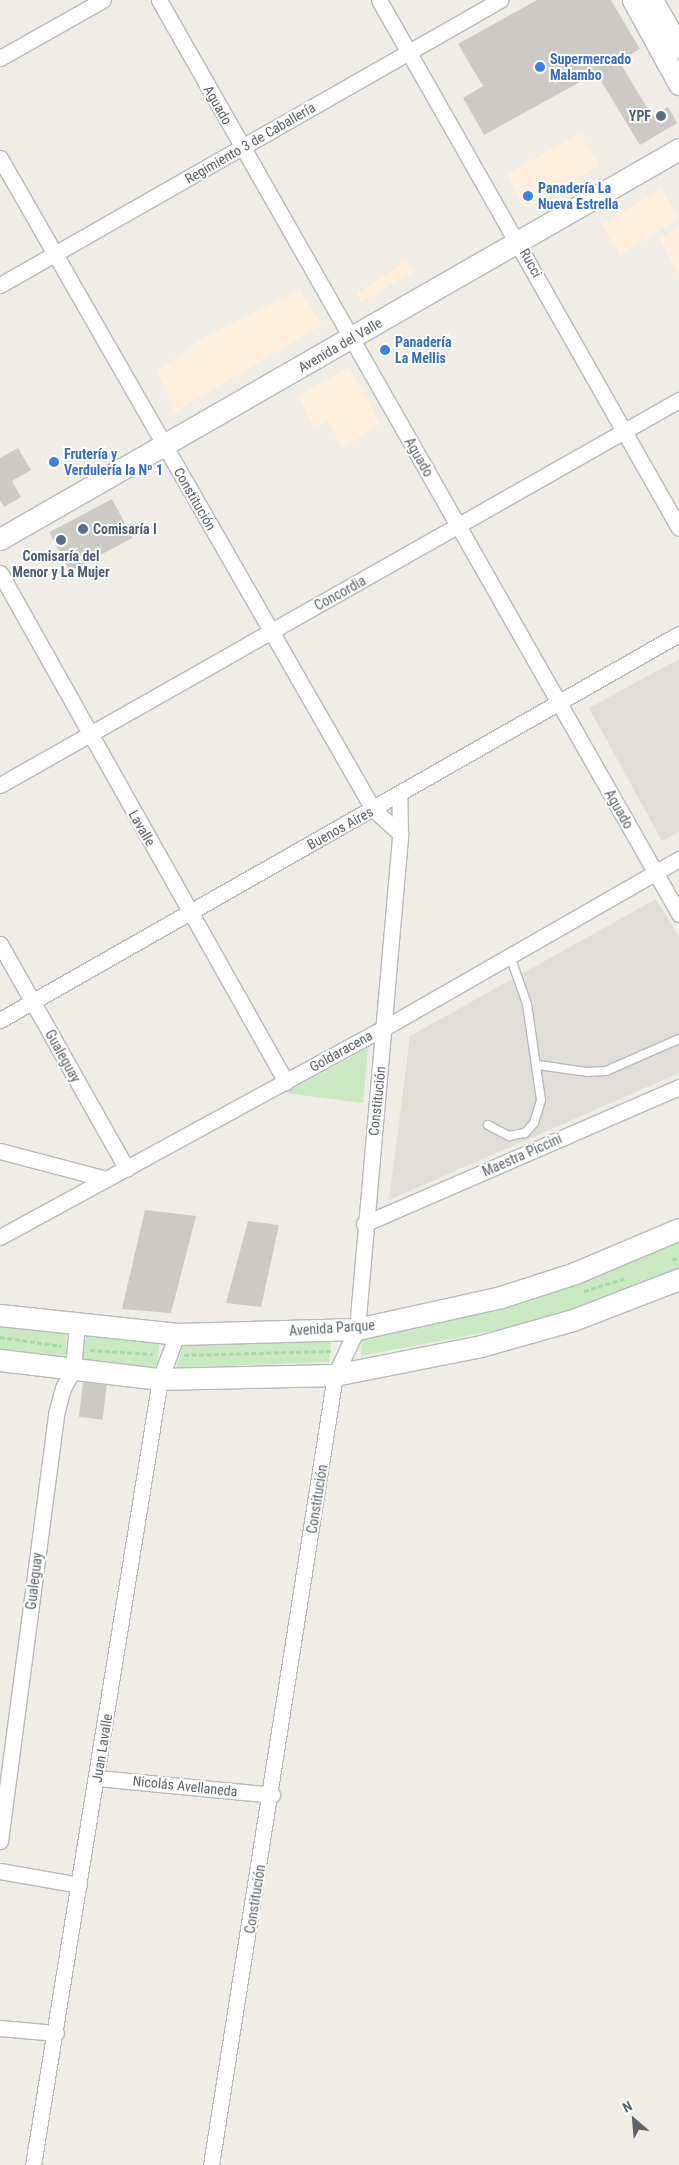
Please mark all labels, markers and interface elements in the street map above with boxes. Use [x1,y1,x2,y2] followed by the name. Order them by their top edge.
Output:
[550,51,631,84] place label: Supermercado Malambo
[534,61,546,73] marker: Supermercado Malambo
[200,82,236,128] street label: Aguado
[182,99,318,187] street label: Regimiento 3 de Caballería
[629,108,651,124] place label: YPF
[655,110,667,122] marker: YPF
[538,180,618,212] place label: Panadería La Nueva Estrella
[522,190,534,202] marker: Panadería La Nueva Estrella
[516,246,546,280] street label: Rucci
[295,314,385,376] street label: Avenida del Valle
[395,334,451,367] place label: Panadería La Mellis
[379,344,391,356] marker: Panadería La Mellis
[401,434,437,480] street label: Aguado
[64,446,163,478] place label: Frutería y Verdulería la Nº 1
[48,456,60,468] marker: Frutería y Verdulería la Nº 1
[170,465,220,533] street label: Constitución
[93,521,157,537] place label: Comisaría I
[77,523,89,535] marker: Comisaría I
[55,534,67,546] marker: Comisaría del Menor y La Mujer
[12,548,110,580] place label: Comisaría del Menor y La Mujer
[311,572,369,614] street label: Concordia
[601,786,637,832] street label: Aguado
[304,803,376,853] street label: Buenos Aires
[125,807,159,849] street label: Lavalle
[42,1027,84,1085] street label: Gualeguay
[307,1027,375,1075] street label: Goldaracena
[365,1065,389,1137] street label: Constitución
[480,1130,564,1180] street label: Maestra Piccini
[289,1317,375,1339] street label: Avenida Parque
[303,1463,331,1535] street label: Constitución
[22,1551,46,1611] street label: Gualeguay
[88,1713,116,1783] street label: Juan Lavalle
[132,1772,238,1800] street label: Nicolás Avellaneda
[241,1863,269,1935] street label: Constitución
[609,2095,659,2145] north arrow
[620,2098,635,2116] text: N

